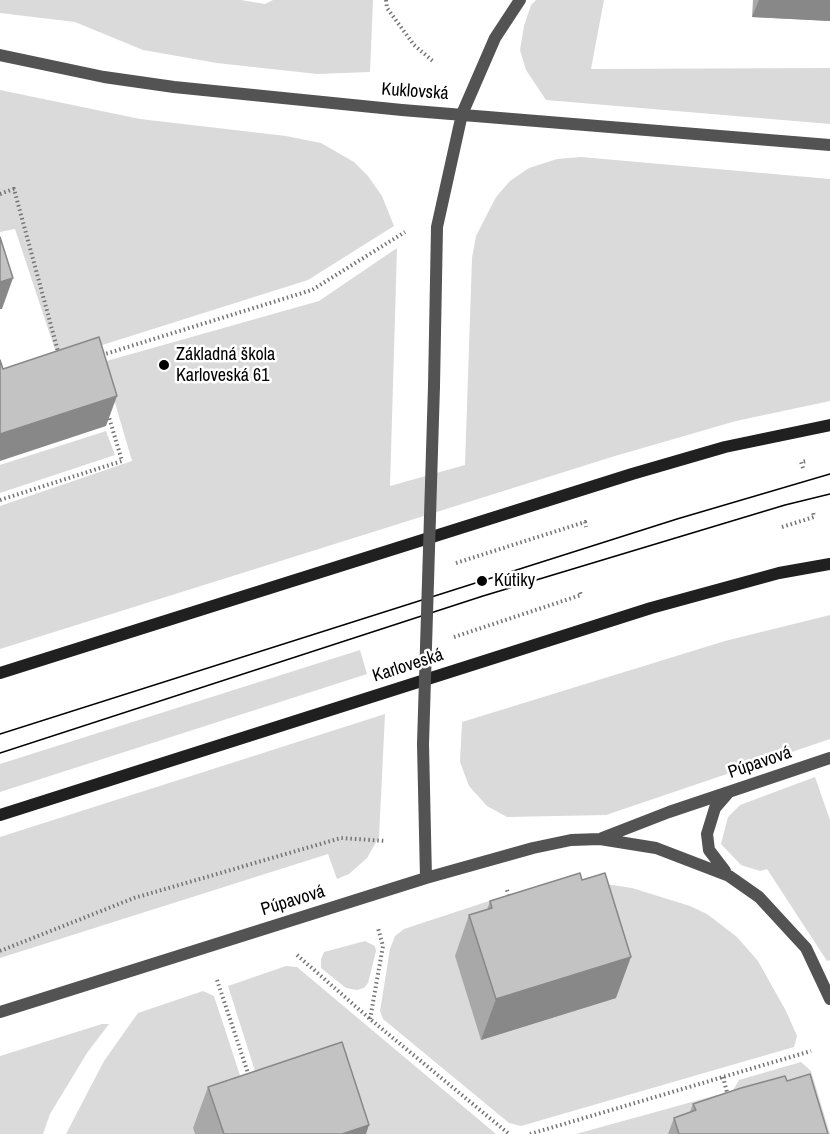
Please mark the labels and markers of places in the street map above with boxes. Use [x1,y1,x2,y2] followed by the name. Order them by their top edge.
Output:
[176,344,275,386] place label: Základná škola Karloveská 61
[157,358,171,372] marker: Základná škola Karloveská 61
[494,570,535,592] place label: Kútiky
[475,574,489,588] marker: Kútiky

